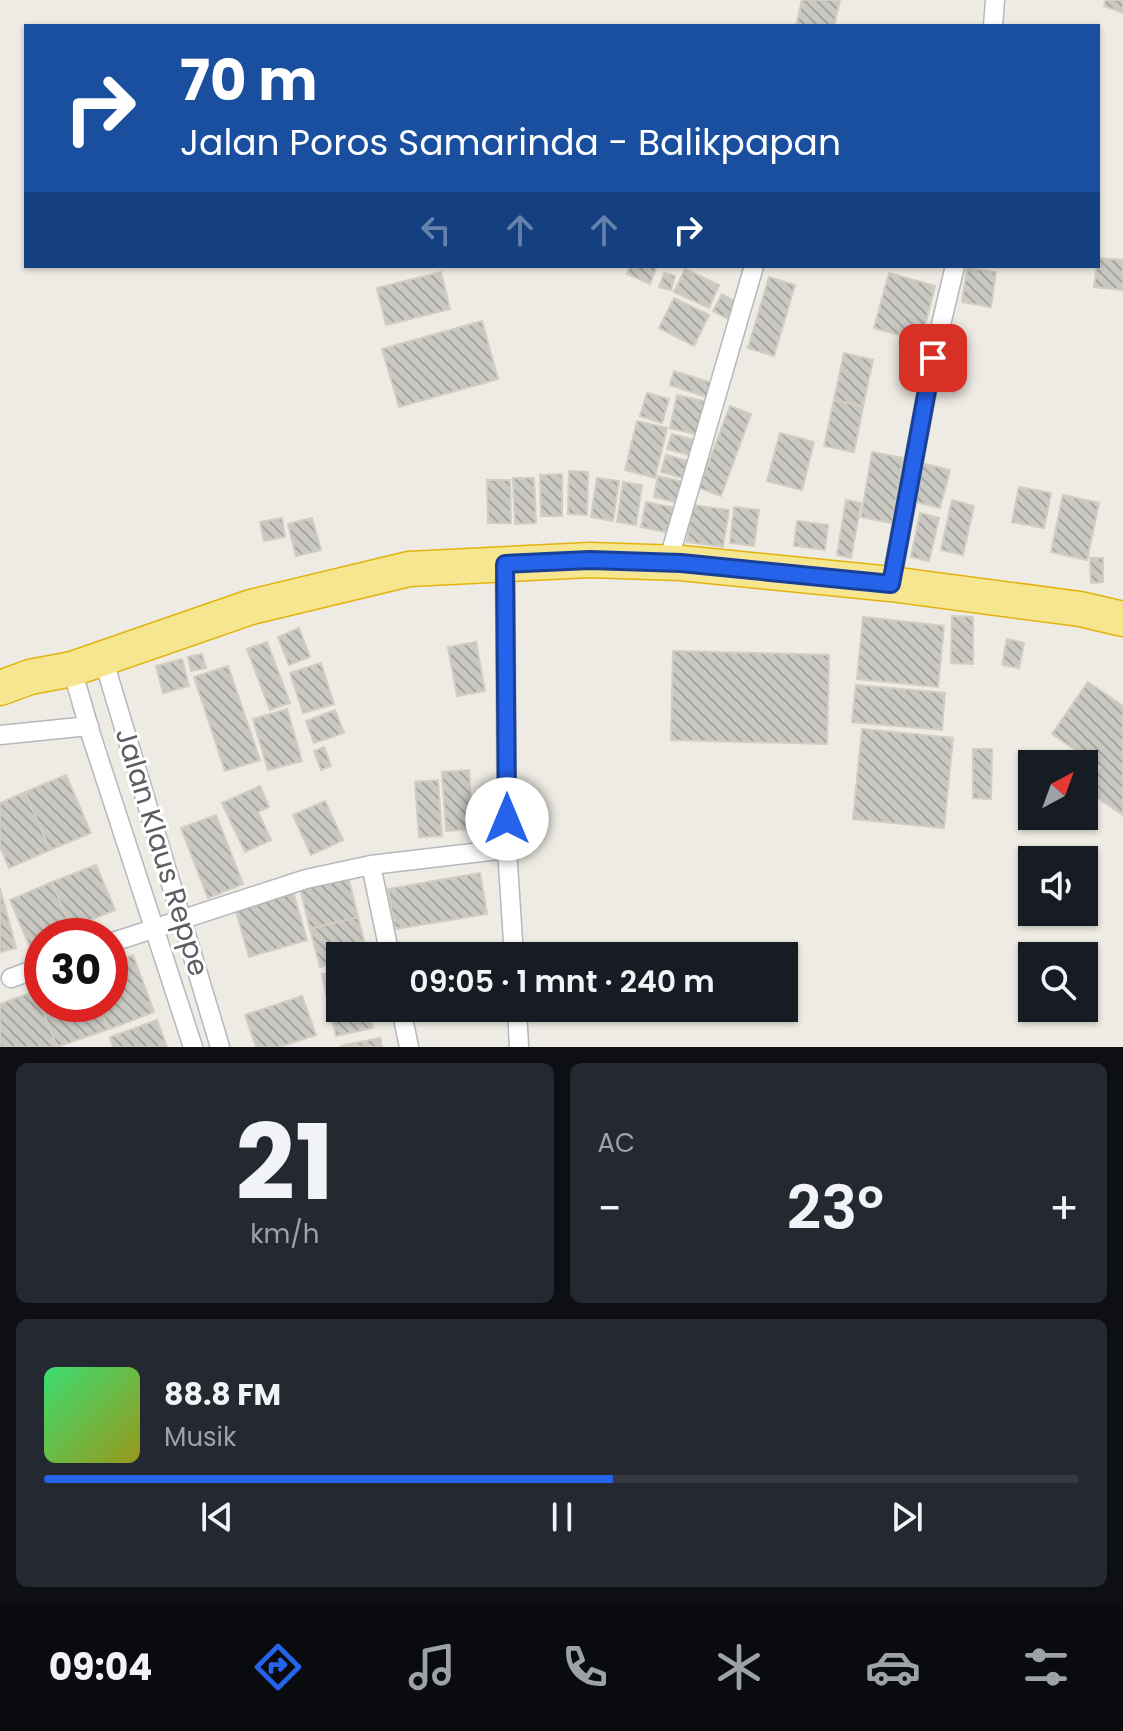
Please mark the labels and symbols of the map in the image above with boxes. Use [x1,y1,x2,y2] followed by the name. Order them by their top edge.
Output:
[899,324,967,392] pin
[106,723,218,981] street label: Jalan Klaus Reppe
[1018,750,1098,830] north arrow
[465,777,549,861] position arrow
[24,918,128,1022] speed limit sign: 30

